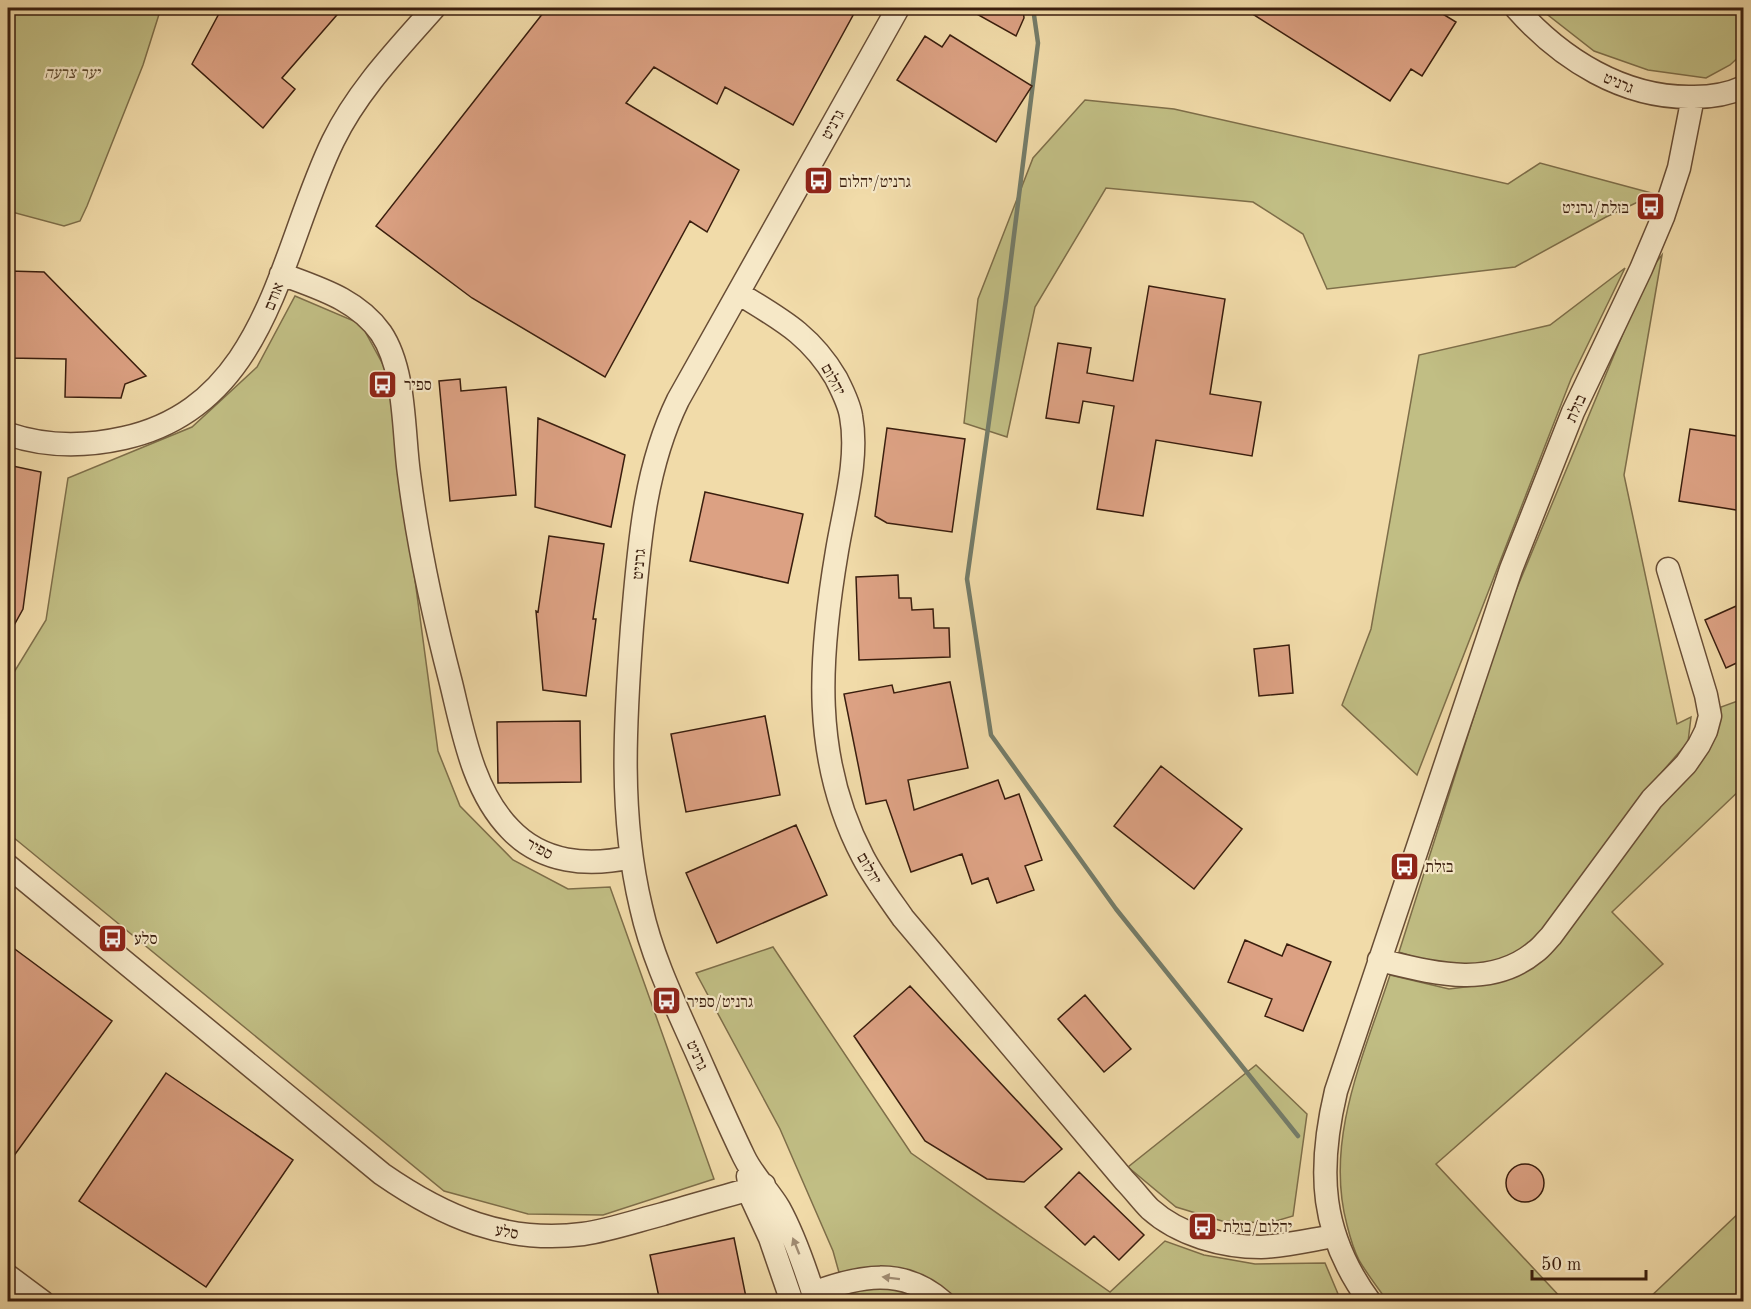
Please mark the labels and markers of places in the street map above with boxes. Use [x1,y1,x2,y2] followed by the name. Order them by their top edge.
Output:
[802,165,834,197] bus stop icon: גרניט/יהלום
[839,173,911,191] place label: גרניט/יהלום
[1634,191,1666,223] bus stop icon: בזלת/גרניט
[1562,199,1629,217] place label: בזלת/גרניט
[367,368,399,400] bus stop icon: ספיר
[404,378,432,394] place label: ספיר
[1388,850,1420,882] bus stop icon: בזלת
[1425,858,1454,876] place label: בזלת
[97,922,129,954] bus stop icon: סלע
[134,930,158,948] place label: סלע
[650,985,682,1017] bus stop icon: גרניט/ספיר
[687,995,753,1011] place label: גרניט/ספיר
[1186,1210,1218,1242] bus stop icon: יהלום/בזלת
[1223,1218,1292,1236] place label: יהלום/בזלת

